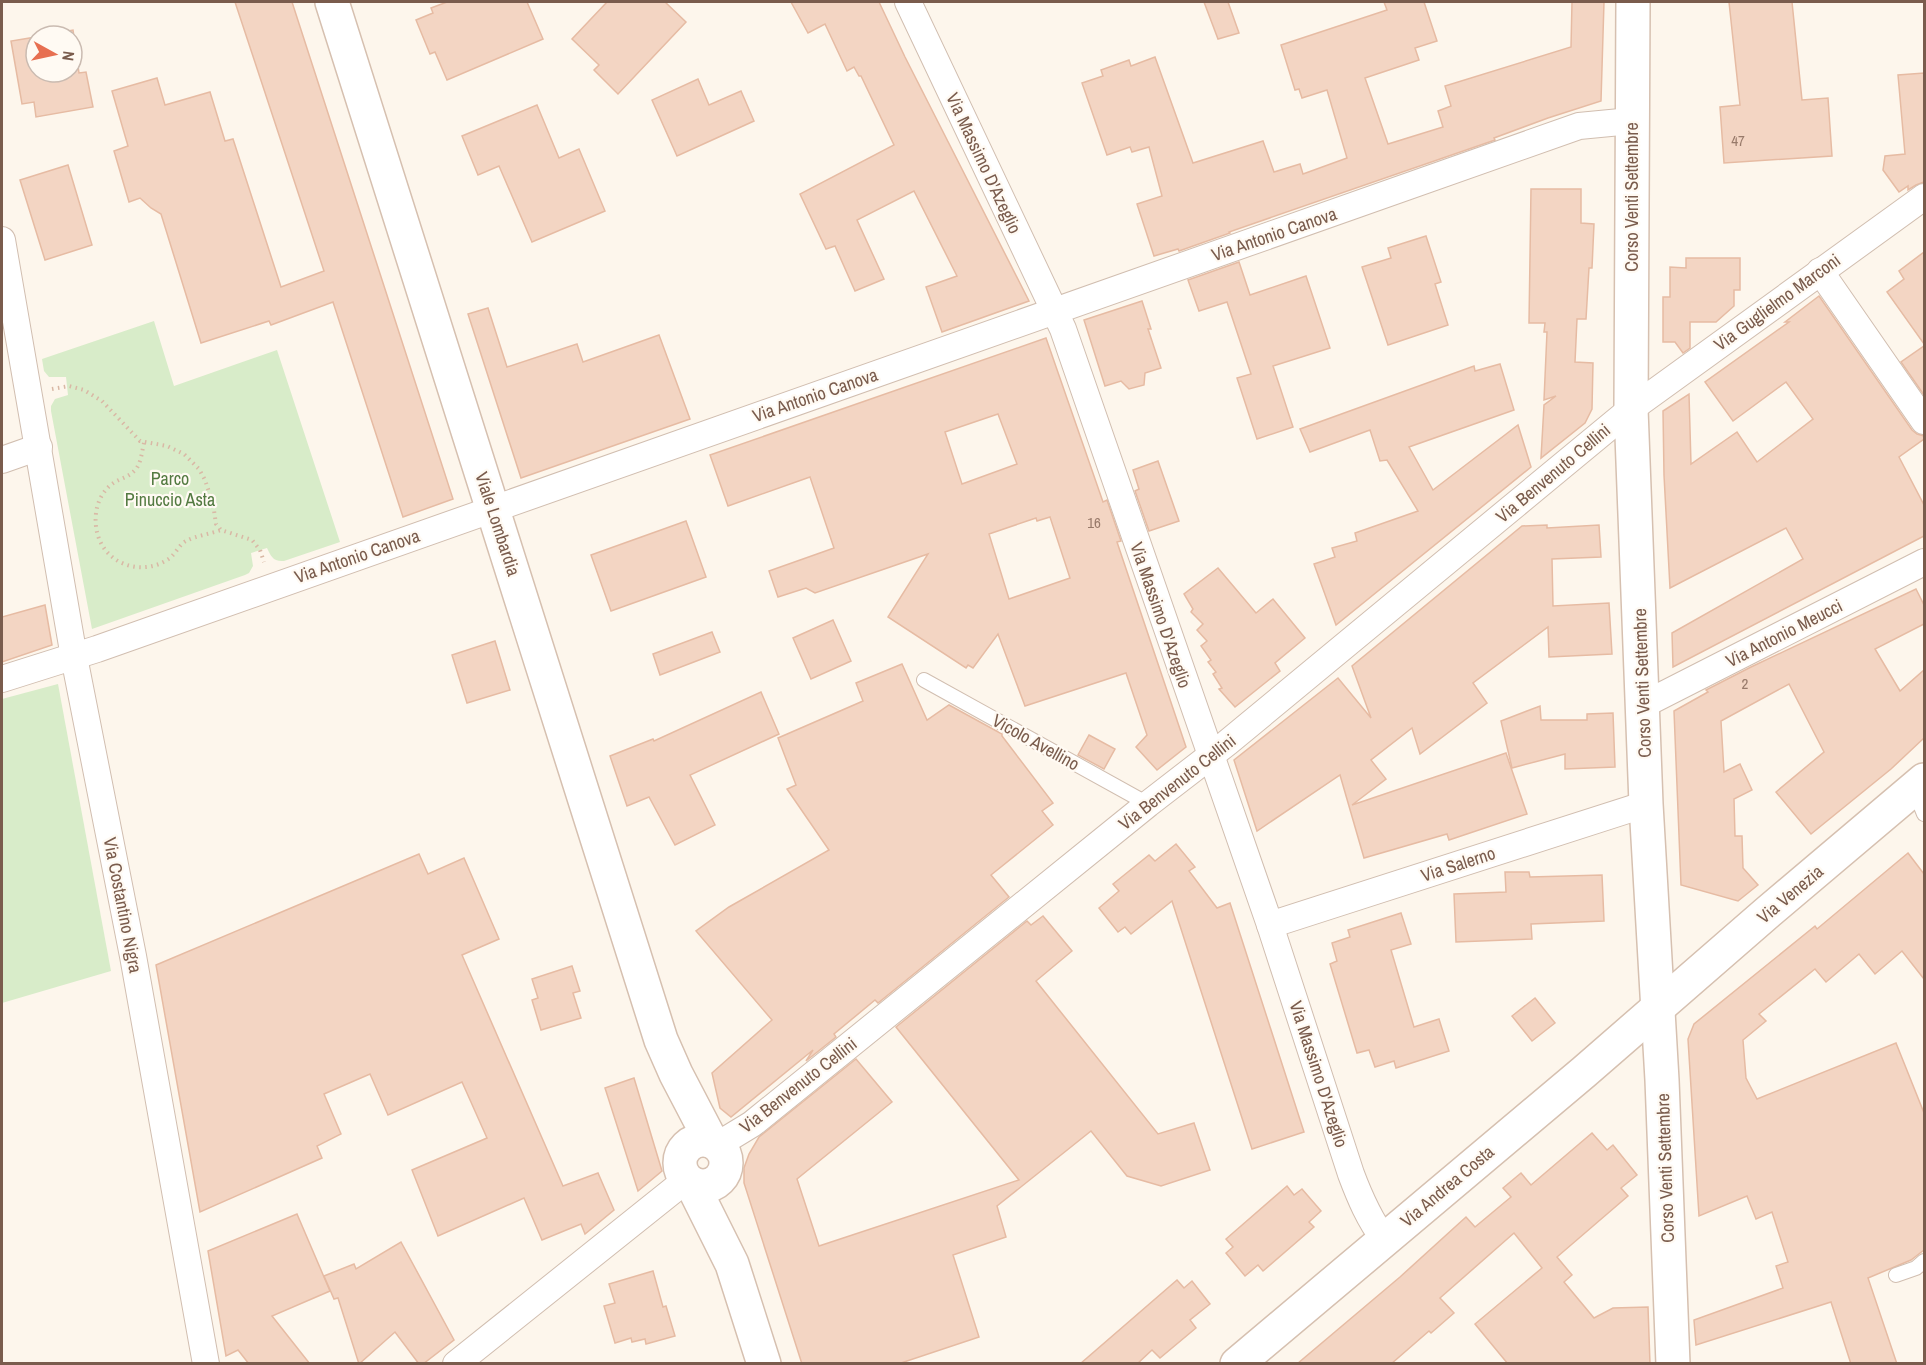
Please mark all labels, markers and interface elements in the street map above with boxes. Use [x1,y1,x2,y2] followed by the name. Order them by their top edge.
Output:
[24,24,84,84] north arrow
[57,50,80,62] text: N
[940,89,1028,237] street label: Via Massimo D'Azeglio
[1619,122,1644,272] street label: Corso Venti Settembre
[1731,130,1745,151] house number: 47
[1208,201,1340,267] street label: Via Antonio Canova
[1709,248,1845,356] street label: Via Guglielmo Marconi
[749,362,881,428] street label: Via Antonio Canova
[1490,418,1616,528] street label: Via Benvenuto Cellini
[125,466,215,512] park label: Parco Pinuccio Asta
[469,469,527,579] street label: Viale Lombardia
[1087,512,1101,533] house number: 16
[291,523,423,589] street label: Via Antonio Canova
[1124,539,1198,691] street label: Via Massimo D'Azeglio
[1721,593,1847,673] street label: Via Antonio Meucci
[1627,608,1657,758] street label: Corso Venti Settembre
[1742,673,1749,694] house number: 2
[988,708,1084,776] street label: Vicolo Avellino
[1113,728,1241,836] street label: Via Benvenuto Cellini
[98,835,148,975] street label: Via Costantino Nigra
[1418,840,1498,888] street label: Via Salerno
[1752,859,1828,929] street label: Via Venezia
[1284,998,1354,1150] street label: Via Massimo D'Azeglio
[734,1031,862,1139] street label: Via Benvenuto Cellini
[1650,1093,1680,1243] street label: Corso Venti Settembre
[1395,1139,1499,1233] street label: Via Andrea Costa

